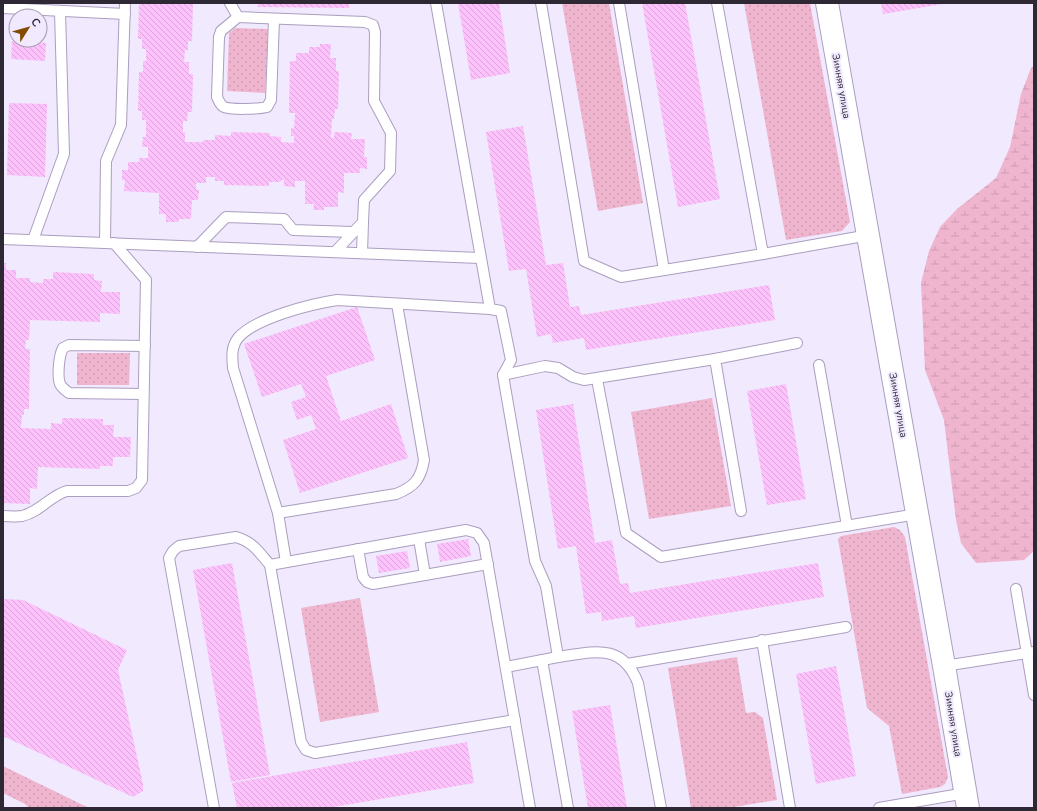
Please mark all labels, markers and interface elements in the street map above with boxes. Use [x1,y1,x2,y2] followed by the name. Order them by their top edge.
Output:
[8,8,48,48] north arrow
[27,15,44,30] text: С
[828,52,854,120] street label: Зимняя улица
[885,371,911,439] street label: Зимняя улица
[941,690,965,758] street label: Зимняя улица

